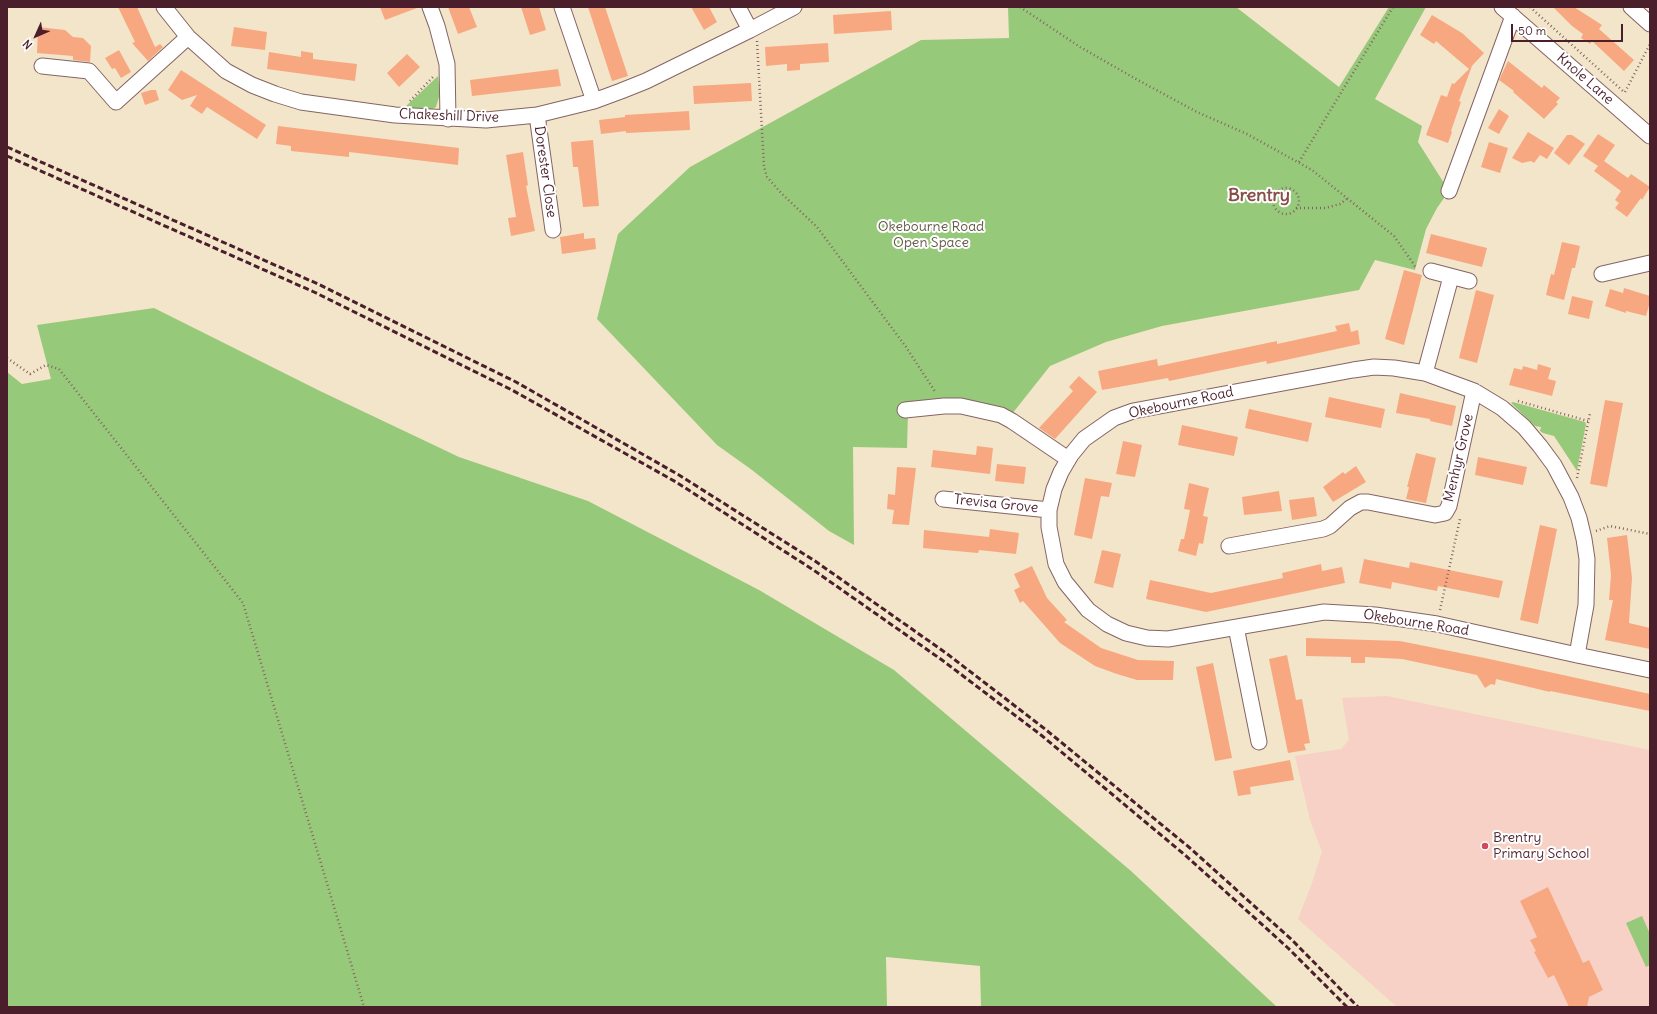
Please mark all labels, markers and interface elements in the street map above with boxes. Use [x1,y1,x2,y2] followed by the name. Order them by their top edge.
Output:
[16,16,56,56] north arrow
[1513,16,1625,42] scale bar
[1518,23,1546,38] text: 50 m
[20,37,35,52] text: N
[1553,50,1617,108] street label: Knole Lane
[399,106,499,126] street label: Chakeshill Drive
[530,125,560,219] street label: Dorester Close
[1228,185,1290,207] district label: Brentry
[878,219,984,252] park label: Okebourne Road Open Space
[1127,384,1235,422] street label: Okebourne Road
[1441,412,1477,504] street label: Menhyr Grove
[953,491,1039,517] street label: Trevisa Grove
[1362,606,1470,640] street label: Okebourne Road
[1493,830,1589,862] place label: Brentry Primary School
[1480,841,1490,851] marker: Brentry Primary School

